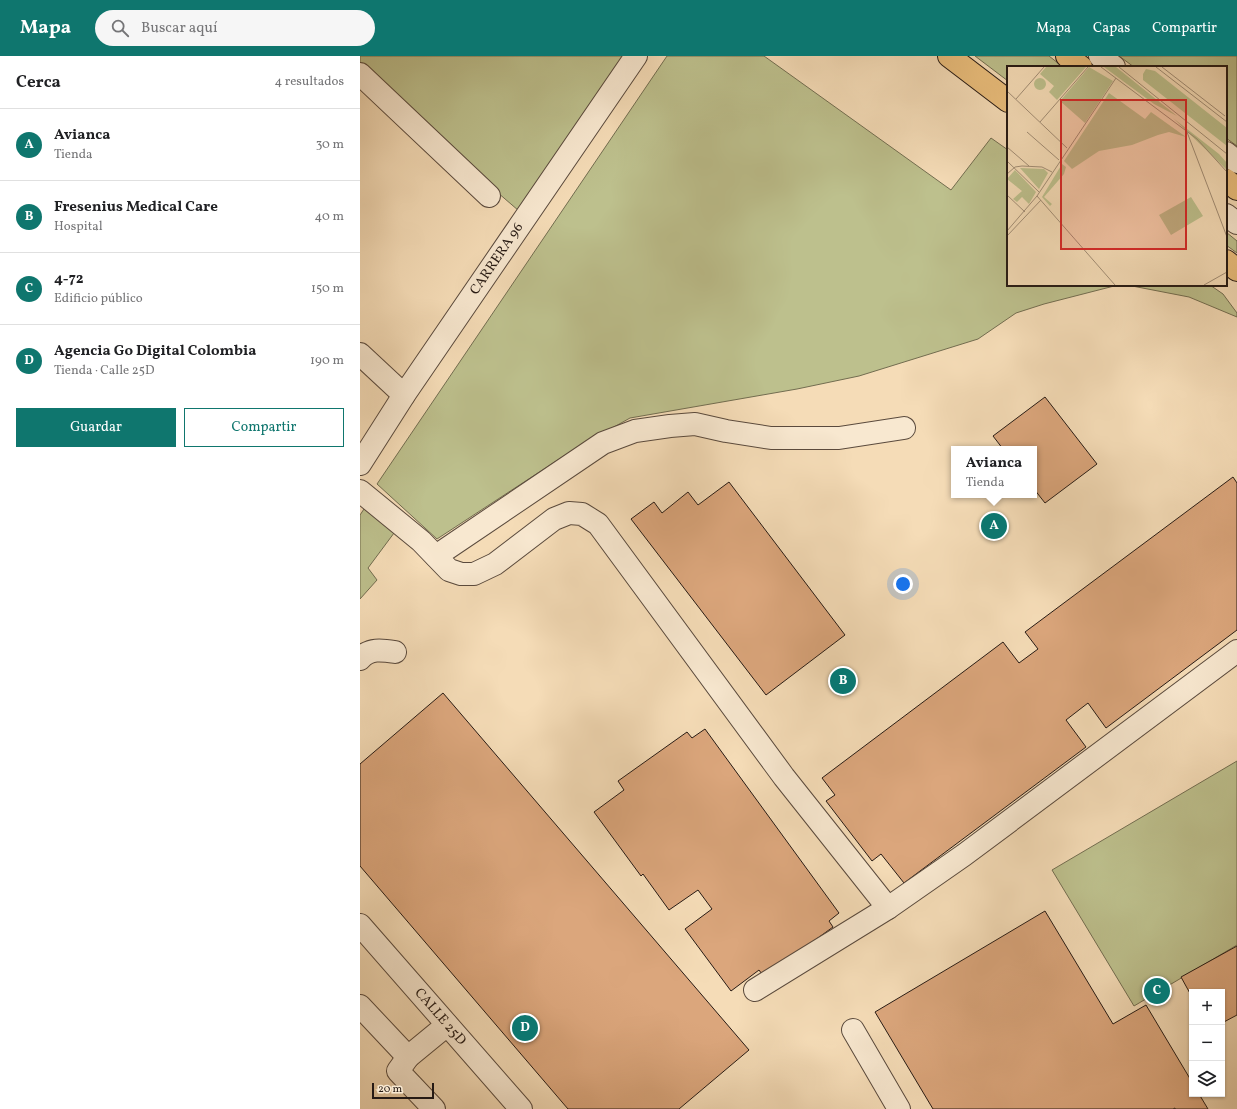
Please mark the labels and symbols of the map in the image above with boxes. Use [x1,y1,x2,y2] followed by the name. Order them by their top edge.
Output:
[1007,66,1227,286] inset map
[466,219,528,299] street label: CARRERA 96
[981,511,1007,541] pin: A
[893,574,913,594] your location
[830,666,856,696] pin: B
[1144,976,1170,1006] pin: C
[410,984,470,1050] street label: CALLE 25D
[512,1013,538,1043] pin: D
[372,1081,434,1100] scale bar

